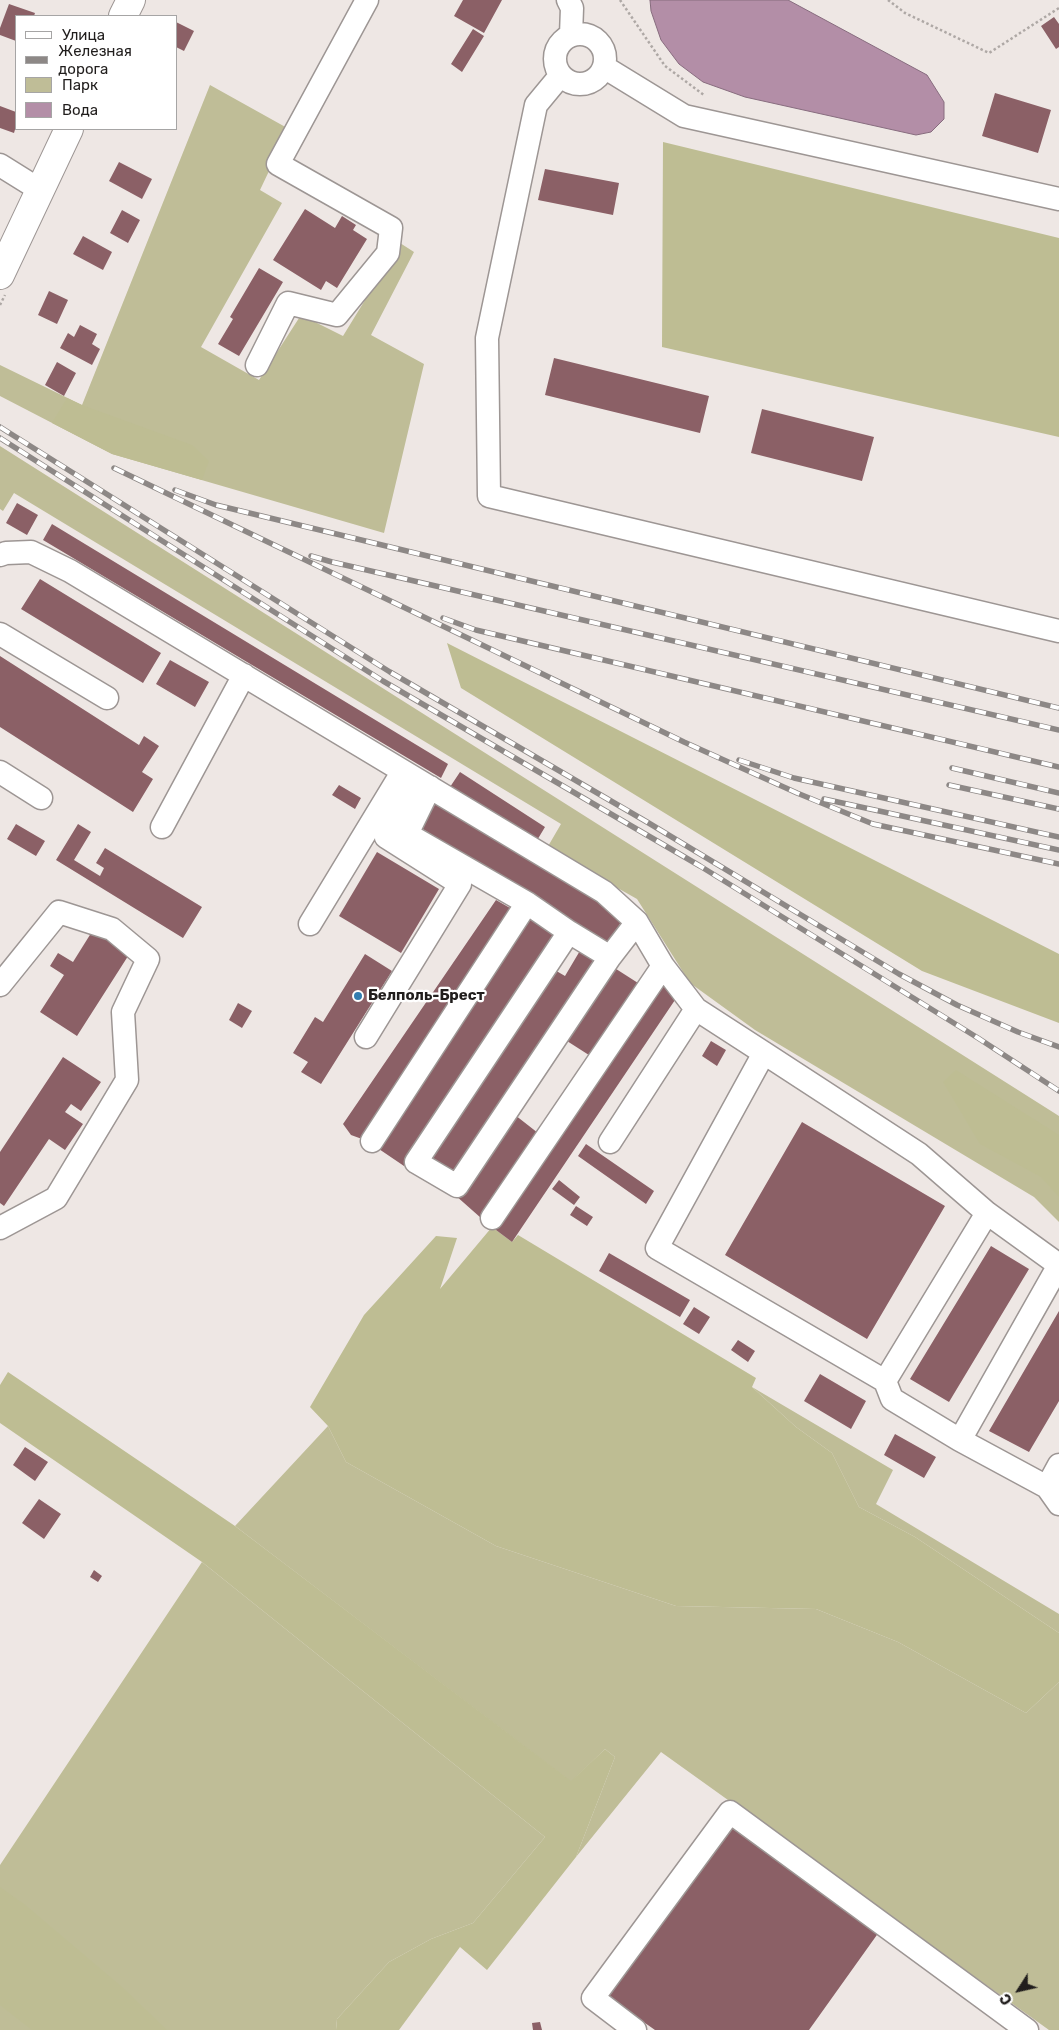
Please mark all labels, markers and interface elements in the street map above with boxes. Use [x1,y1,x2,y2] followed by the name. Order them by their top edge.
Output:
[15,15,178,130] legend
[62,26,105,44] text: Улица
[58,42,132,78] text: Железная дорога
[62,76,98,94] text: Парк
[62,101,98,119] text: Вода
[368,987,485,1005] place label: Белполь-Брест
[352,990,364,1002] marker: Белполь-Брест
[994,1965,1044,2015] north arrow
[997,1990,1016,2008] text: С

